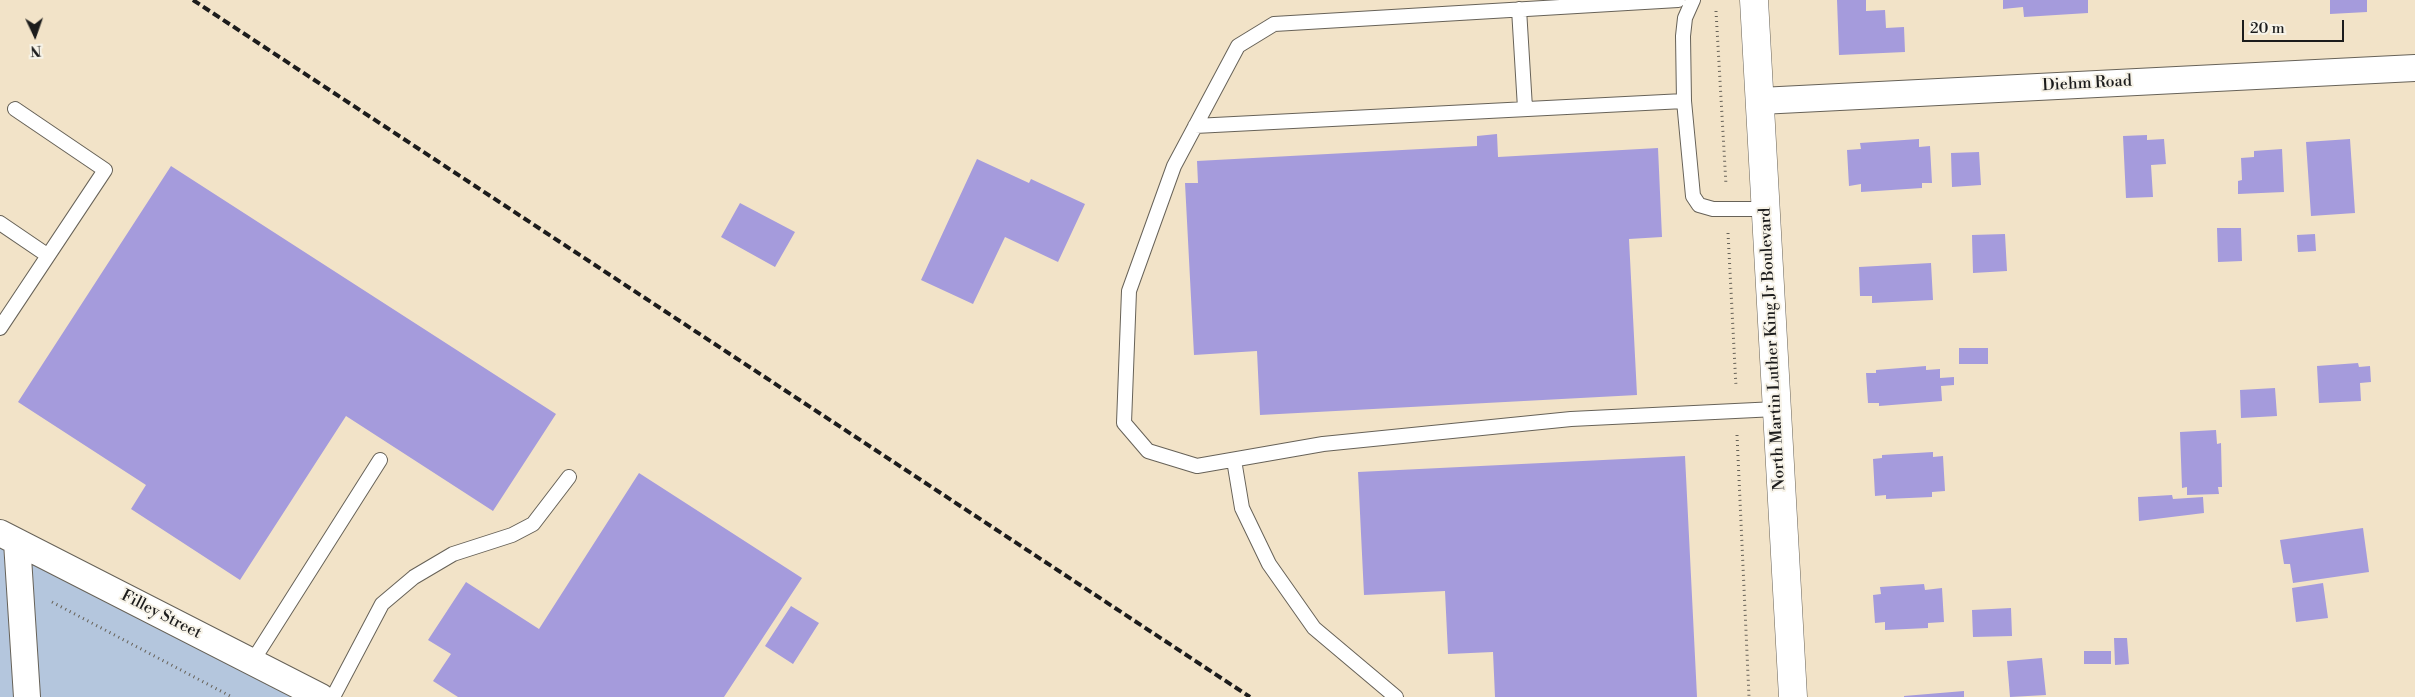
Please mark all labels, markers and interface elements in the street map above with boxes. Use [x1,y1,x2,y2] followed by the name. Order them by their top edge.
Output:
[10,10,60,60] north arrow
[2245,10,2348,42] scale bar
[2250,19,2285,38] text: 20 m
[30,41,42,59] text: N
[2042,72,2132,96] street label: Diehm Road
[1756,207,1790,491] street label: North Martin Luther King Jr Boulevard
[118,587,204,643] street label: Filley Street

